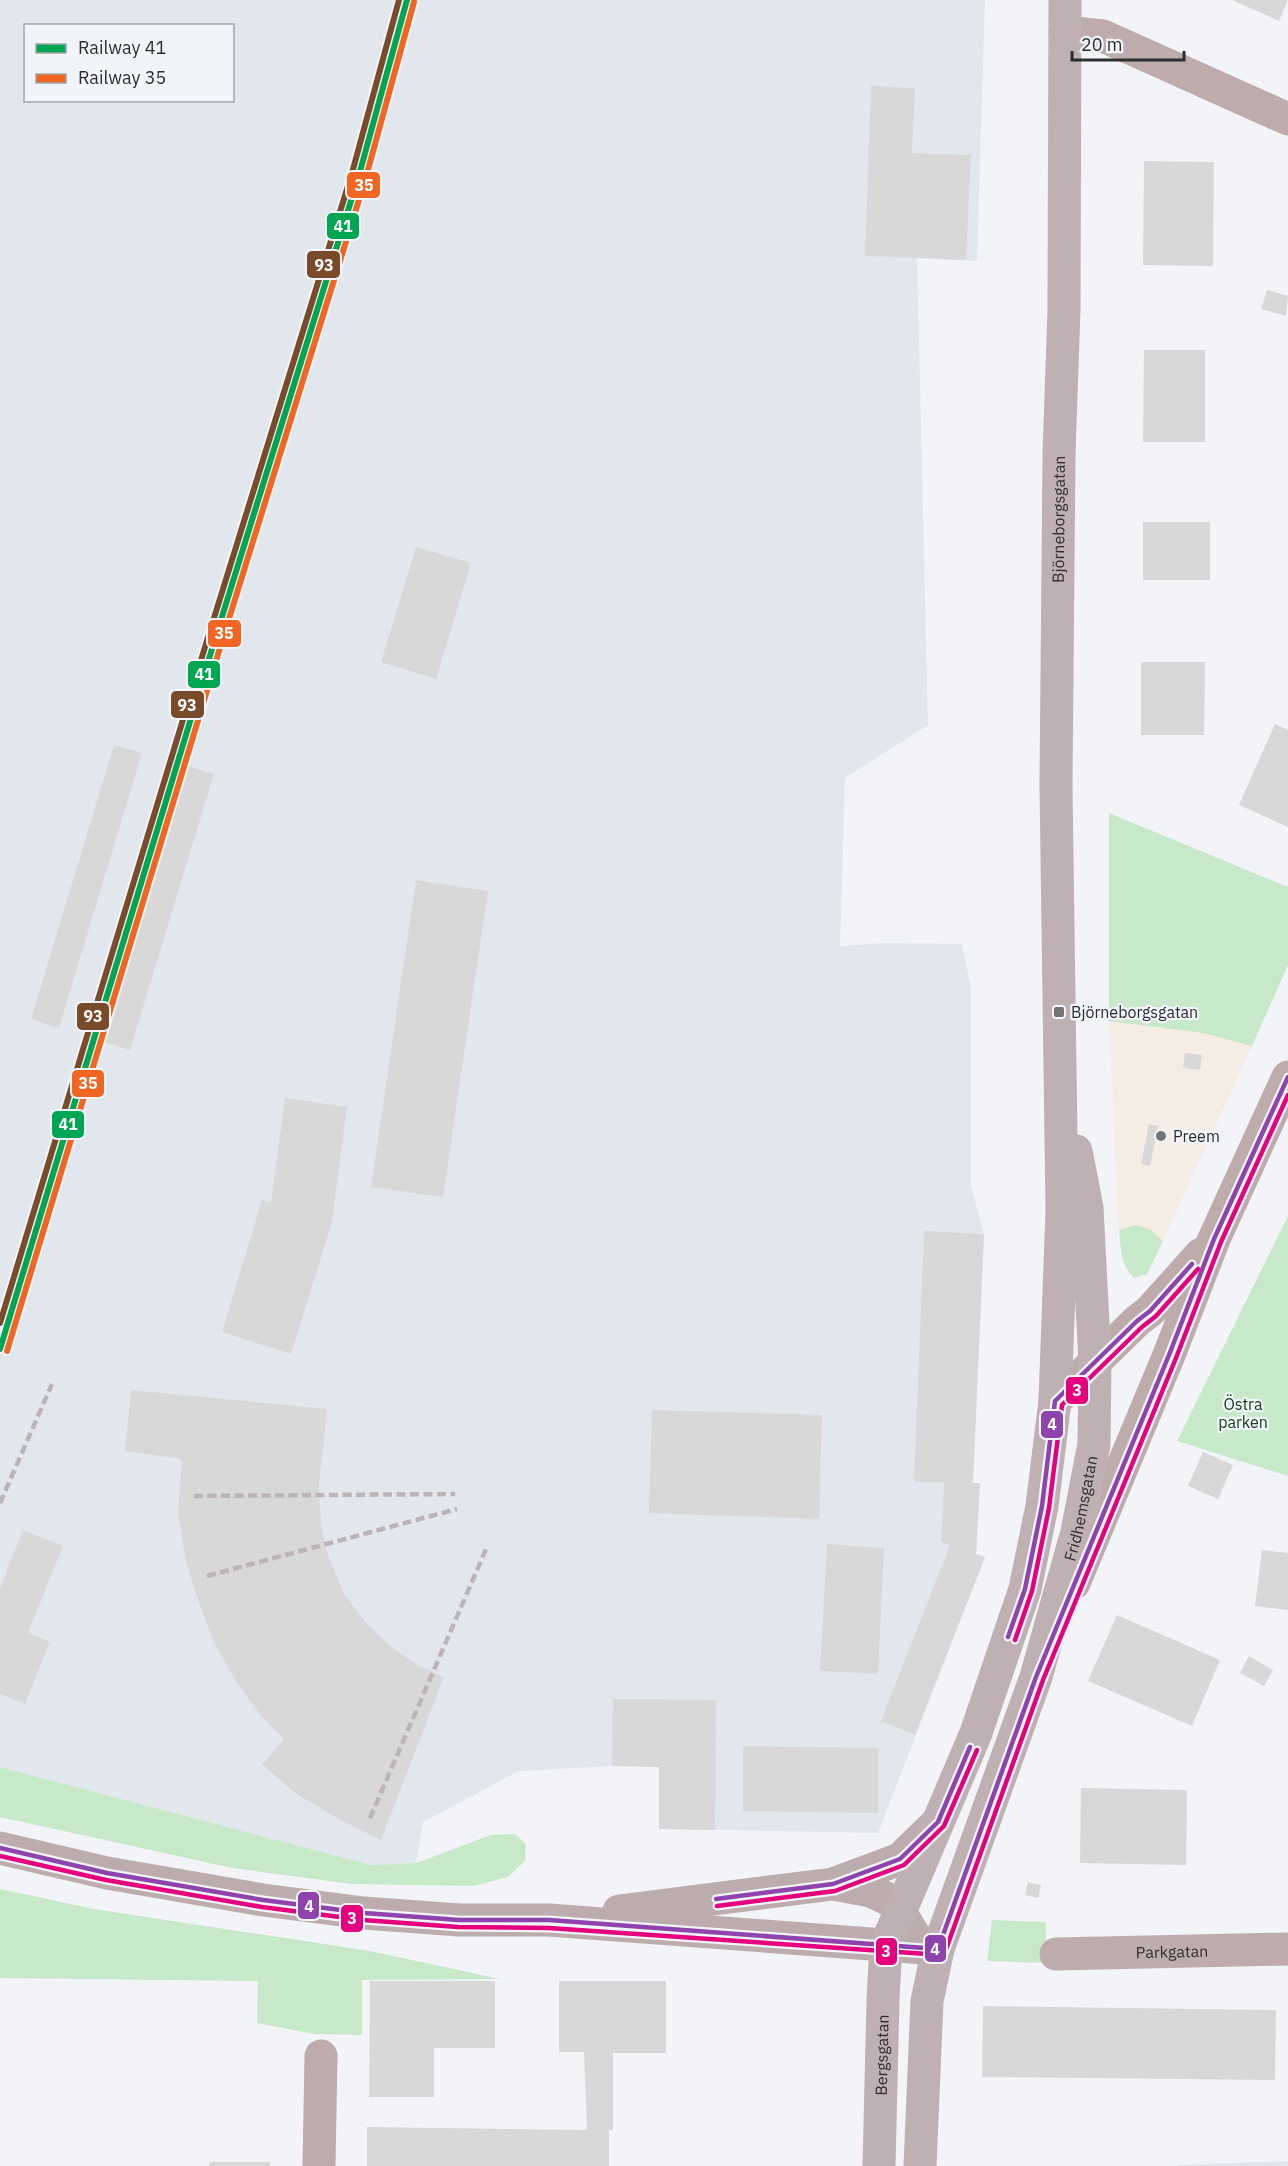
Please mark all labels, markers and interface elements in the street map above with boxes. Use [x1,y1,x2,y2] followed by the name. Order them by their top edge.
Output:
[24,24,234,102] legend
[1072,24,1184,62] scale bar
[1081,33,1123,56] text: 20 m
[78,36,166,59] text: Railway 41
[78,66,166,89] text: Railway 35
[346,171,381,199] line badge: 35
[354,175,374,195] text: 35
[326,212,360,240] line badge: 41
[333,216,353,236] text: 41
[306,250,341,279] line badge: 93
[314,255,334,275] text: 93
[1048,456,1069,583] street label: Björneborgsgatan
[207,619,242,648] line badge: 35
[214,623,234,643] text: 35
[187,660,221,689] line badge: 41
[194,664,214,684] text: 41
[170,690,205,719] line badge: 93
[177,695,197,715] text: 93
[76,1002,110,1031] line badge: 93
[1071,1002,1198,1022] place label: Björneborgsgatan
[1052,1005,1066,1019] marker: Björneborgsgatan
[83,1006,103,1026] text: 93
[71,1069,105,1098] line badge: 35
[78,1073,98,1093] text: 35
[51,1110,85,1139] line badge: 41
[58,1114,78,1134] text: 41
[1173,1126,1220,1146] place label: Preem
[1154,1129,1168,1143] marker: Preem
[1065,1376,1089,1405] line badge: 3
[1072,1380,1082,1400] text: 3
[1218,1394,1268,1432] park label: Östra parken
[1040,1410,1064,1439] line badge: 4
[1047,1414,1057,1434] text: 4
[1059,1454,1102,1563] street label: Fridhemsgatan
[297,1891,320,1920] line badge: 4
[304,1896,314,1916] text: 4
[340,1904,364,1933] line badge: 3
[347,1908,357,1928] text: 3
[924,1934,947,1963] line badge: 4
[875,1937,898,1966] line badge: 3
[930,1939,940,1959] text: 4
[881,1941,891,1961] text: 3
[1136,1941,1208,1962] street label: Parkgatan
[871,2014,893,2096] street label: Bergsgatan

